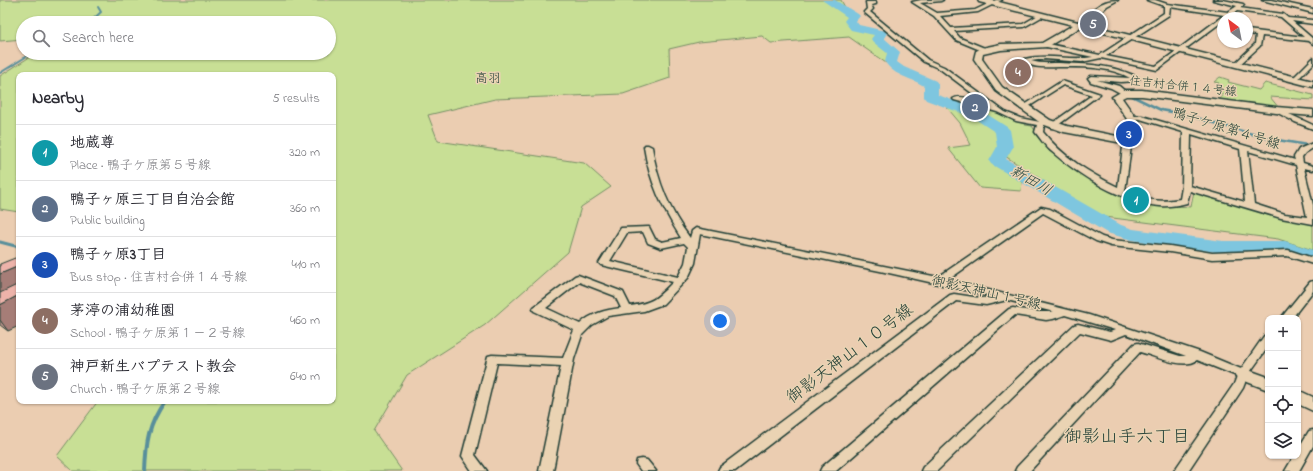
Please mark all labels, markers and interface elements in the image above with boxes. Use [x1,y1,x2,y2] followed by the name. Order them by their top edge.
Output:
[1080,9,1106,39] pin: 5
[1217,12,1253,48] north arrow
[16,16,336,60] search box
[30,27,52,49] icon: search
[62,27,134,49] text: Search here
[1005,57,1031,87] pin: 4
[475,69,501,88] district label: 高羽
[1128,72,1238,102] street label: 住吉村合併１４号線
[32,86,84,111] text: Nearby
[272,89,320,108] text: 5 results
[962,92,988,122] pin: 2
[1169,103,1283,155] street label: 鴨子ケ原第４号線
[1116,119,1142,149] pin: 3
[70,132,115,154] text: 地蔵尊
[43,143,47,162] text: 1
[289,143,320,162] text: 320 m
[70,156,211,175] text: Place · 鴨子ケ原第５号線
[1006,160,1056,202] water label: 新田川
[1123,185,1149,215] pin: 1
[70,189,235,211] text: 鴨子ヶ原三丁目自治会館
[42,199,48,218] text: 2
[290,199,320,218] text: 360 m
[70,211,145,230] text: Public building
[70,244,166,266] text: 鴨子ヶ原3丁目
[42,255,48,274] text: 3
[292,255,320,274] text: 410 m
[70,268,247,287] text: Bus stop · 住吉村合併１４号線
[929,270,1043,316] street label: 御影天神山１号線
[781,298,919,410] street label: 御影天神山１０号線
[70,300,175,322] text: 茅渟の浦幼稚園
[42,311,48,330] text: 4
[290,311,320,330] text: 460 m
[710,311,730,331] your location
[1265,315,1301,459] map controls
[1265,315,1301,351] button: +
[70,324,245,343] text: School · 鴨子ケ原第１－２号線
[1265,351,1301,387] button: −
[70,356,236,378] text: 神戸新生バプテスト教会
[41,367,49,386] text: 5
[290,367,320,386] text: 640 m
[70,380,220,399] text: Church · 鴨子ケ原第２号線
[1265,387,1301,423] button: locate
[1265,423,1301,459] button: layers
[1064,425,1190,451] district label: 御影山手六丁目

